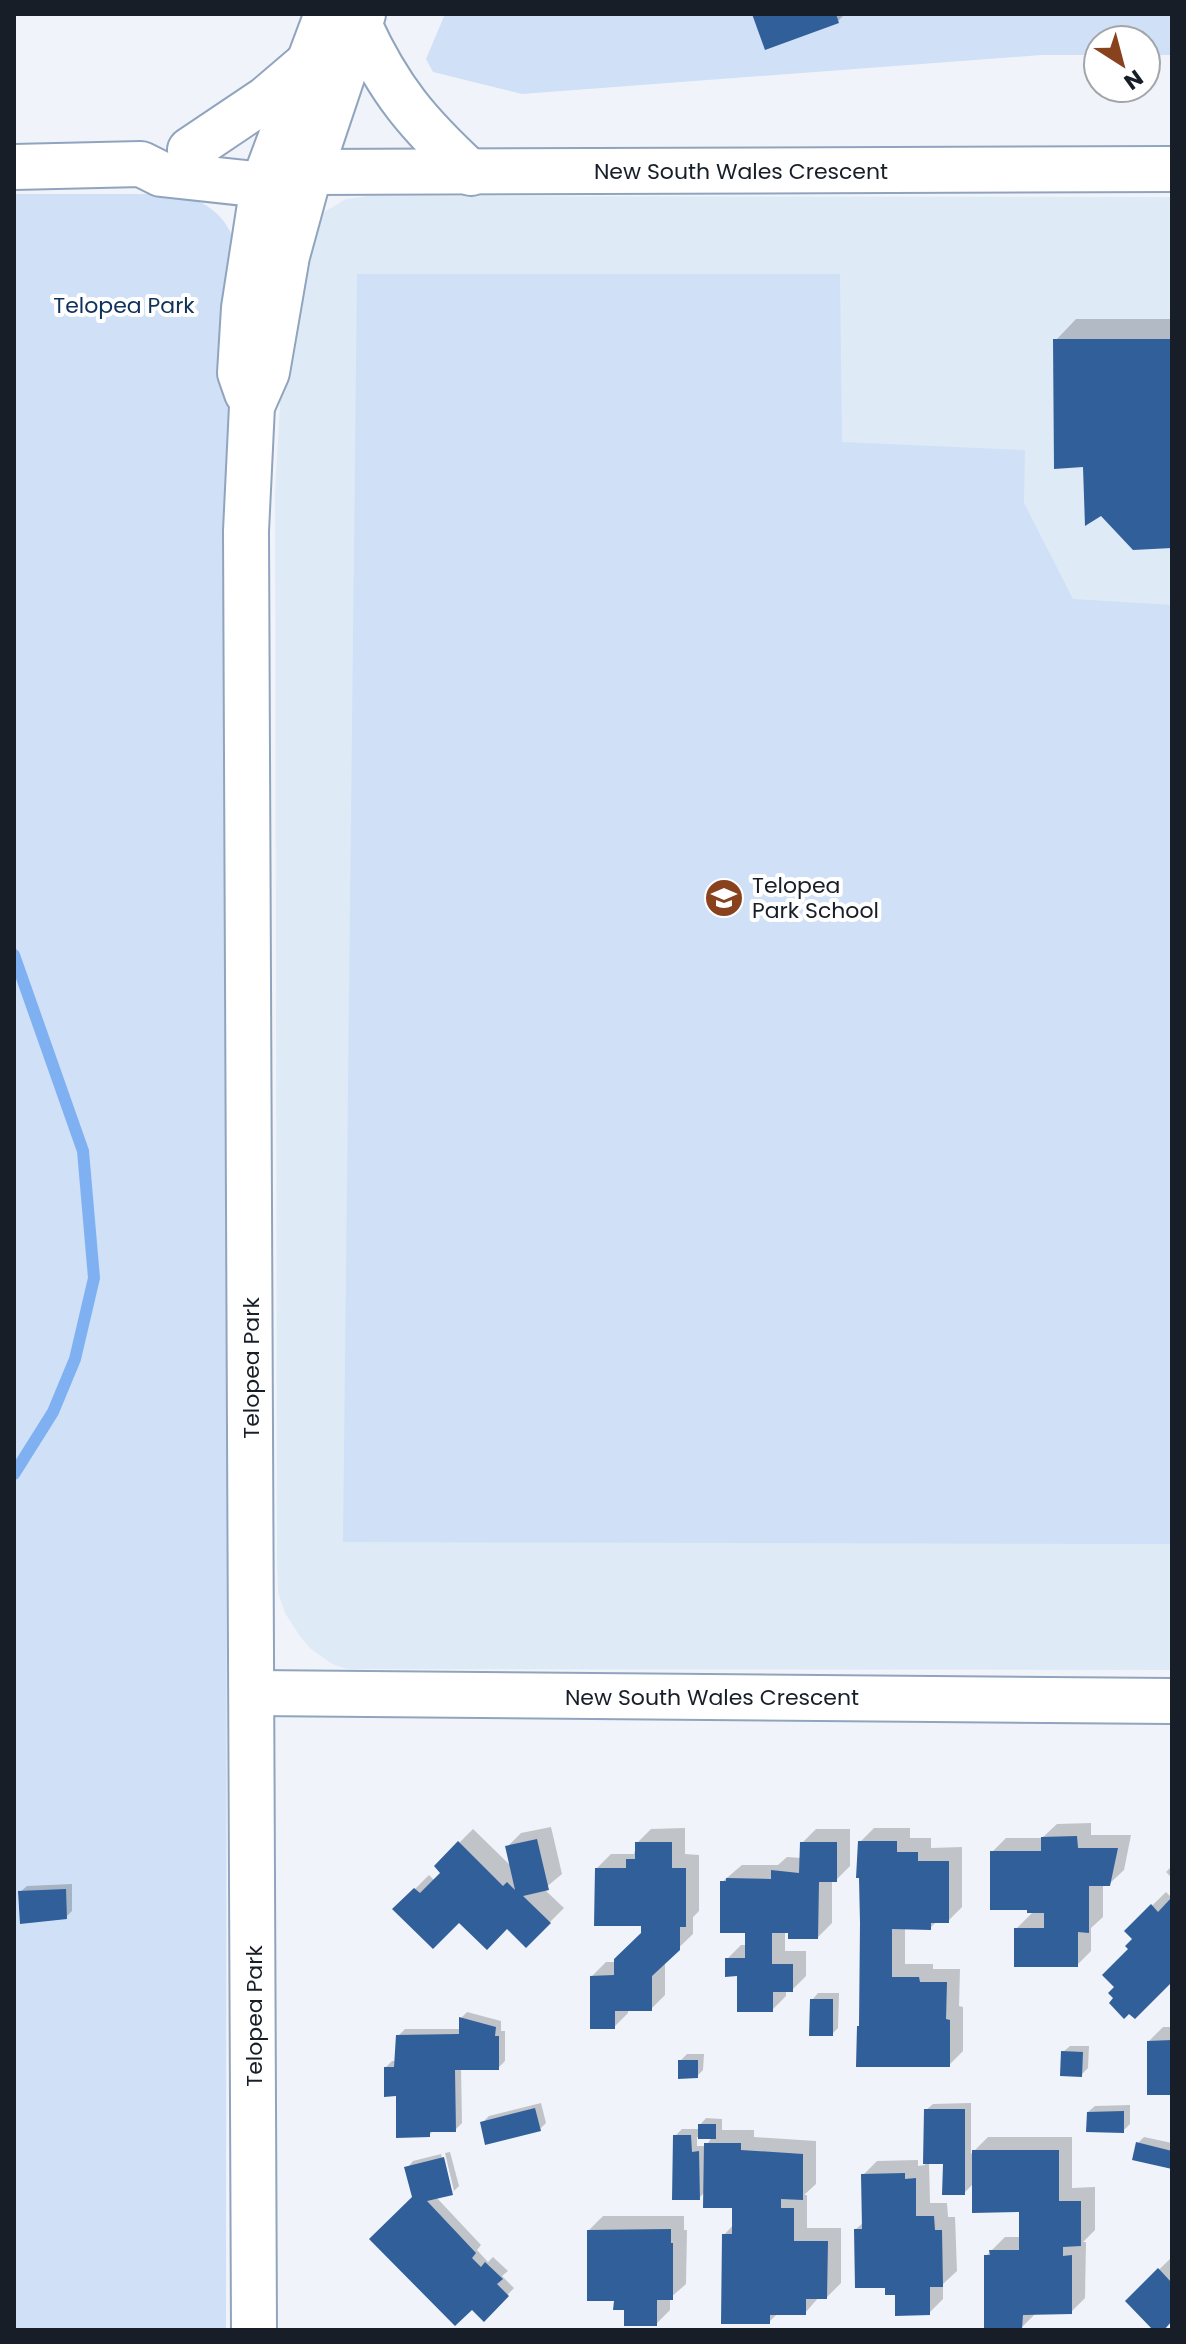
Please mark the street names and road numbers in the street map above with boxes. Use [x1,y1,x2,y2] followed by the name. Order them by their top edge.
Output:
[594,156,888,187] street label: New South Wales Crescent
[236,1297,267,1439] street label: Telopea Park
[565,1682,859,1713] street label: New South Wales Crescent
[239,1945,270,2087] street label: Telopea Park

